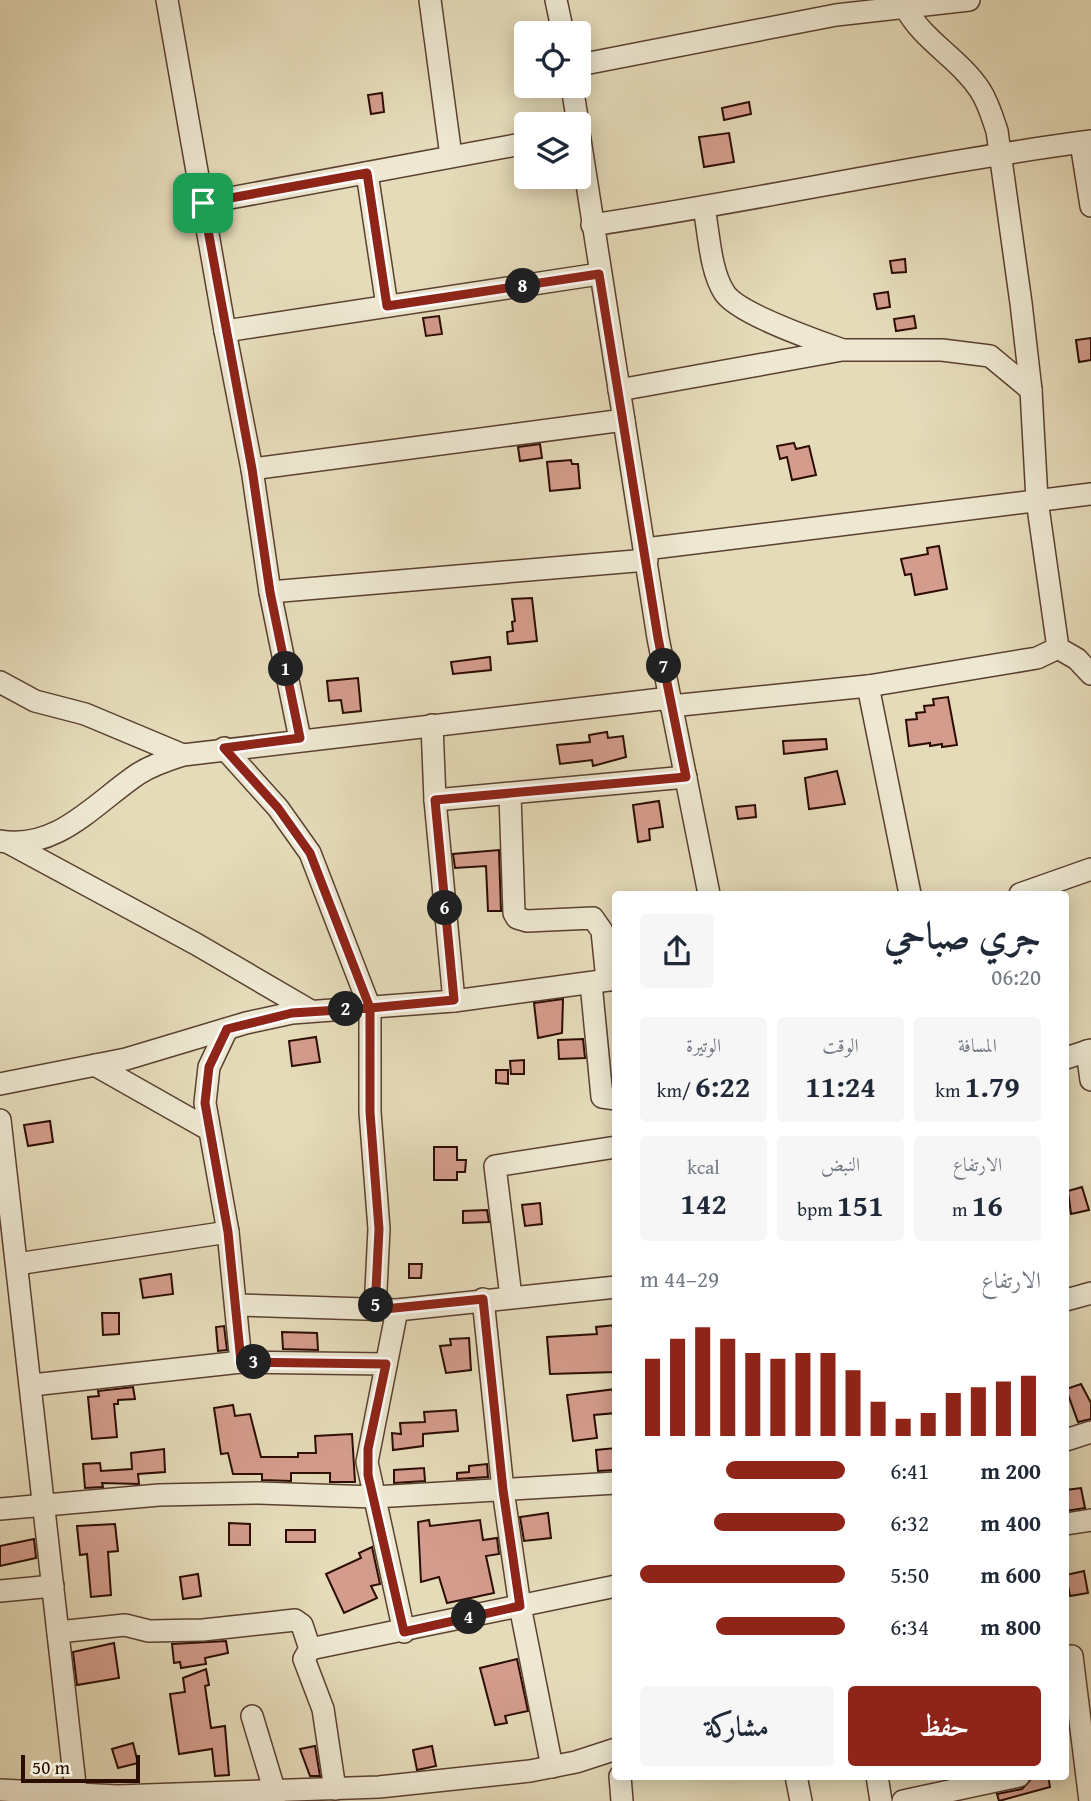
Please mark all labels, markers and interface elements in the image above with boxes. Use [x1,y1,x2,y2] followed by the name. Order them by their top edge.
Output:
[514,21,591,189] map controls
[514,21,591,98] button: locate
[514,112,591,189] button: layers
[173,173,233,233] pin
[184,184,222,222] icon: arrive
[505,268,540,304] pin: 8
[518,271,527,299] text: 8
[646,648,682,684] pin: 7
[659,651,668,679] text: 7
[268,652,304,686] pin: 1
[281,654,290,682] text: 1
[428,890,462,926] pin: 6
[440,893,449,921] text: 6
[884,906,1041,962] text: جري صباحي
[640,914,714,988] button: share
[991,960,1041,993] text: 06:20
[328,992,364,1026] pin: 2
[341,994,350,1022] text: 2
[686,1031,721,1059] text: الوتيرة
[822,1031,859,1059] text: الوقت
[958,1031,997,1059] text: المسافة
[695,1064,750,1108] text: 6:22
[805,1064,876,1108] text: 11:24
[965,1064,1020,1108] text: 1.79
[657,1076,695,1104] text: /km
[935,1076,965,1104] text: km
[821,1150,860,1178] text: النبض
[953,1150,1002,1178] text: الارتفاع
[687,1153,720,1181] text: kcal
[680,1181,727,1225] text: 142
[837,1183,884,1227] text: 151
[972,1183,1003,1227] text: 16
[797,1195,837,1223] text: bpm
[952,1195,972,1223] text: m
[640,1262,719,1295] text: 29–44 m
[981,1263,1041,1296] text: الارتفاع
[358,1288,394,1322] pin: 5
[371,1290,380,1318] text: 5
[236,1344,272,1380] pin: 3
[249,1347,258,1375] text: 3
[890,1454,929,1487] text: 6:41
[980,1454,1041,1487] text: 200 m
[890,1506,929,1539] text: 6:32
[980,1506,1041,1539] text: 400 m
[890,1558,929,1591] text: 5:50
[980,1558,1041,1591] text: 600 m
[452,1600,486,1634] pin: 4
[464,1602,473,1630] text: 4
[890,1610,929,1643] text: 6:34
[980,1610,1041,1643] text: 800 m
[640,1686,834,1766] button: مشاركة
[848,1686,1041,1766] button: حفظ
[21,1752,140,1784] scale bar
[32,1753,70,1781] text: 50 m

